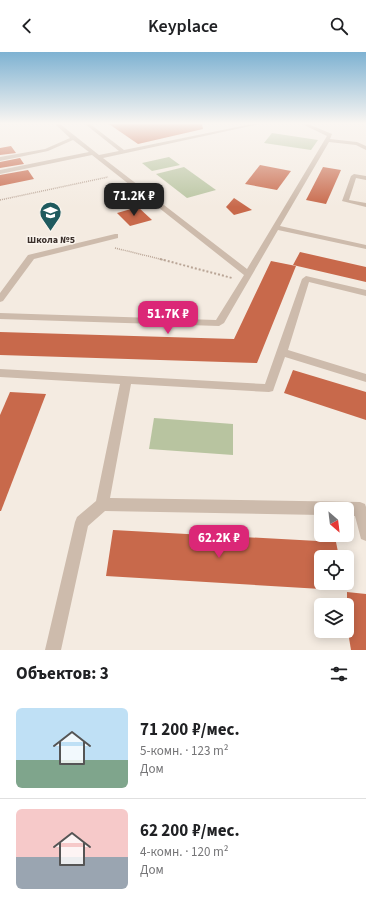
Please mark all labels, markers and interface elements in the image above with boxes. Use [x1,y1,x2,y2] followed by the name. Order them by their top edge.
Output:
[148,14,218,39] text: Keyplace
[16,15,38,37] icon: back
[328,15,350,37] icon: search
[97,183,171,217] pin: 71.2K ₽
[113,187,155,205] text: 71.2K ₽
[38,200,64,233] school or university icon: Школа №5
[27,233,75,247] place label: Школа №5
[131,301,205,335] pin: 51.7K ₽
[147,305,189,323] text: 51.7K ₽
[314,502,354,542] north arrow
[314,502,354,638] map controls
[182,525,256,559] pin: 62.2K ₽
[198,529,240,547] text: 62.2K ₽
[314,550,354,590] button: locate
[314,598,354,638] button: layers
[16,662,109,686] text: Объектов: 3
[328,663,350,685] icon: filters
[140,718,239,742] text: 71 200 ₽/мес.
[48,724,96,772] icon: home
[140,742,229,760] text: 5-комн. · 123 m²
[140,760,164,778] text: Дом
[140,819,239,843] text: 62 200 ₽/мес.
[48,825,96,873] icon: home
[140,843,229,861] text: 4-комн. · 120 m²
[140,861,164,879] text: Дом

